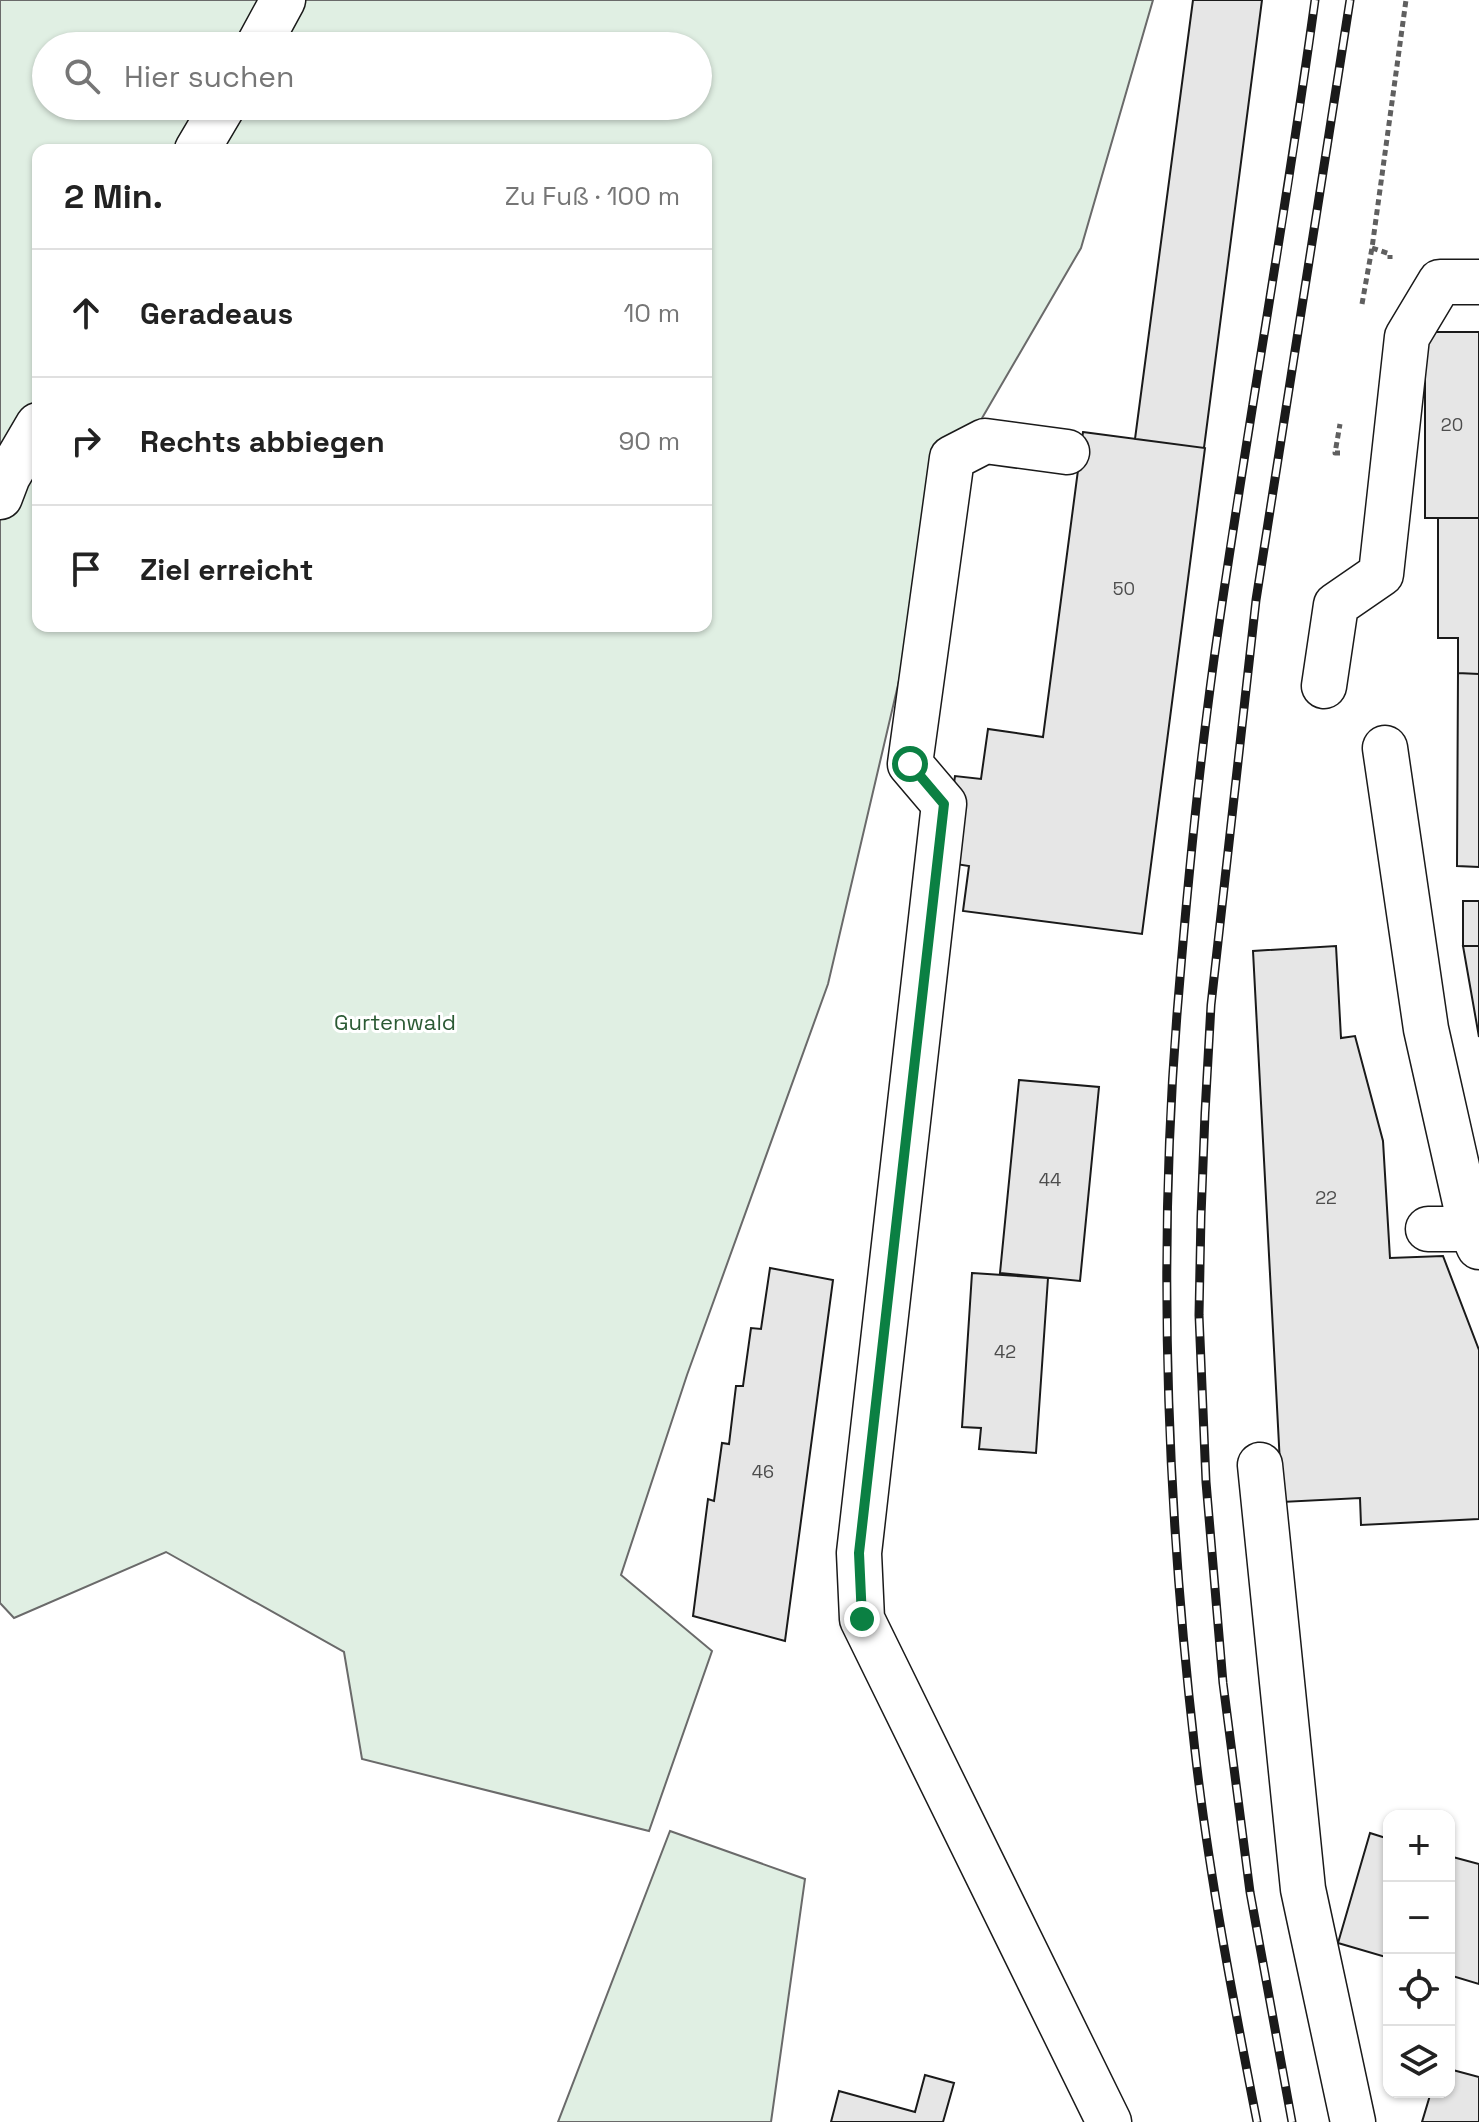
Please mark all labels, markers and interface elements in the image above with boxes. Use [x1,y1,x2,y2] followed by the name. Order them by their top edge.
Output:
[32,32,712,120] search box
[60,54,104,98] icon: search
[124,57,294,96] text: Hier suchen
[64,175,163,218] text: 2 Min.
[505,179,680,213] text: Zu Fuß · 100 m
[64,291,108,335] icon: ahead
[140,294,293,333] text: Geradeaus
[623,296,680,330] text: 10 m
[1441,413,1463,436] house number: 20
[64,419,108,463] icon: right
[140,422,385,461] text: Rechts abbiegen
[618,424,680,458] text: 90 m
[64,547,108,591] icon: arrive
[140,550,313,589] text: Ziel erreicht
[1113,577,1135,600] house number: 50
[892,746,928,782] route start
[334,1008,456,1036] park label: Gurtenwald
[1039,1168,1061,1191] house number: 44
[1315,1186,1337,1209] house number: 22
[994,1340,1016,1363] house number: 42
[752,1460,774,1483] house number: 46
[844,1601,880,1637] route end
[1383,1810,1455,2098] map controls
[1383,1810,1455,1882] button: +
[1383,1882,1455,1954] button: −
[1383,1954,1455,2026] button: locate
[1383,2026,1455,2098] button: layers

